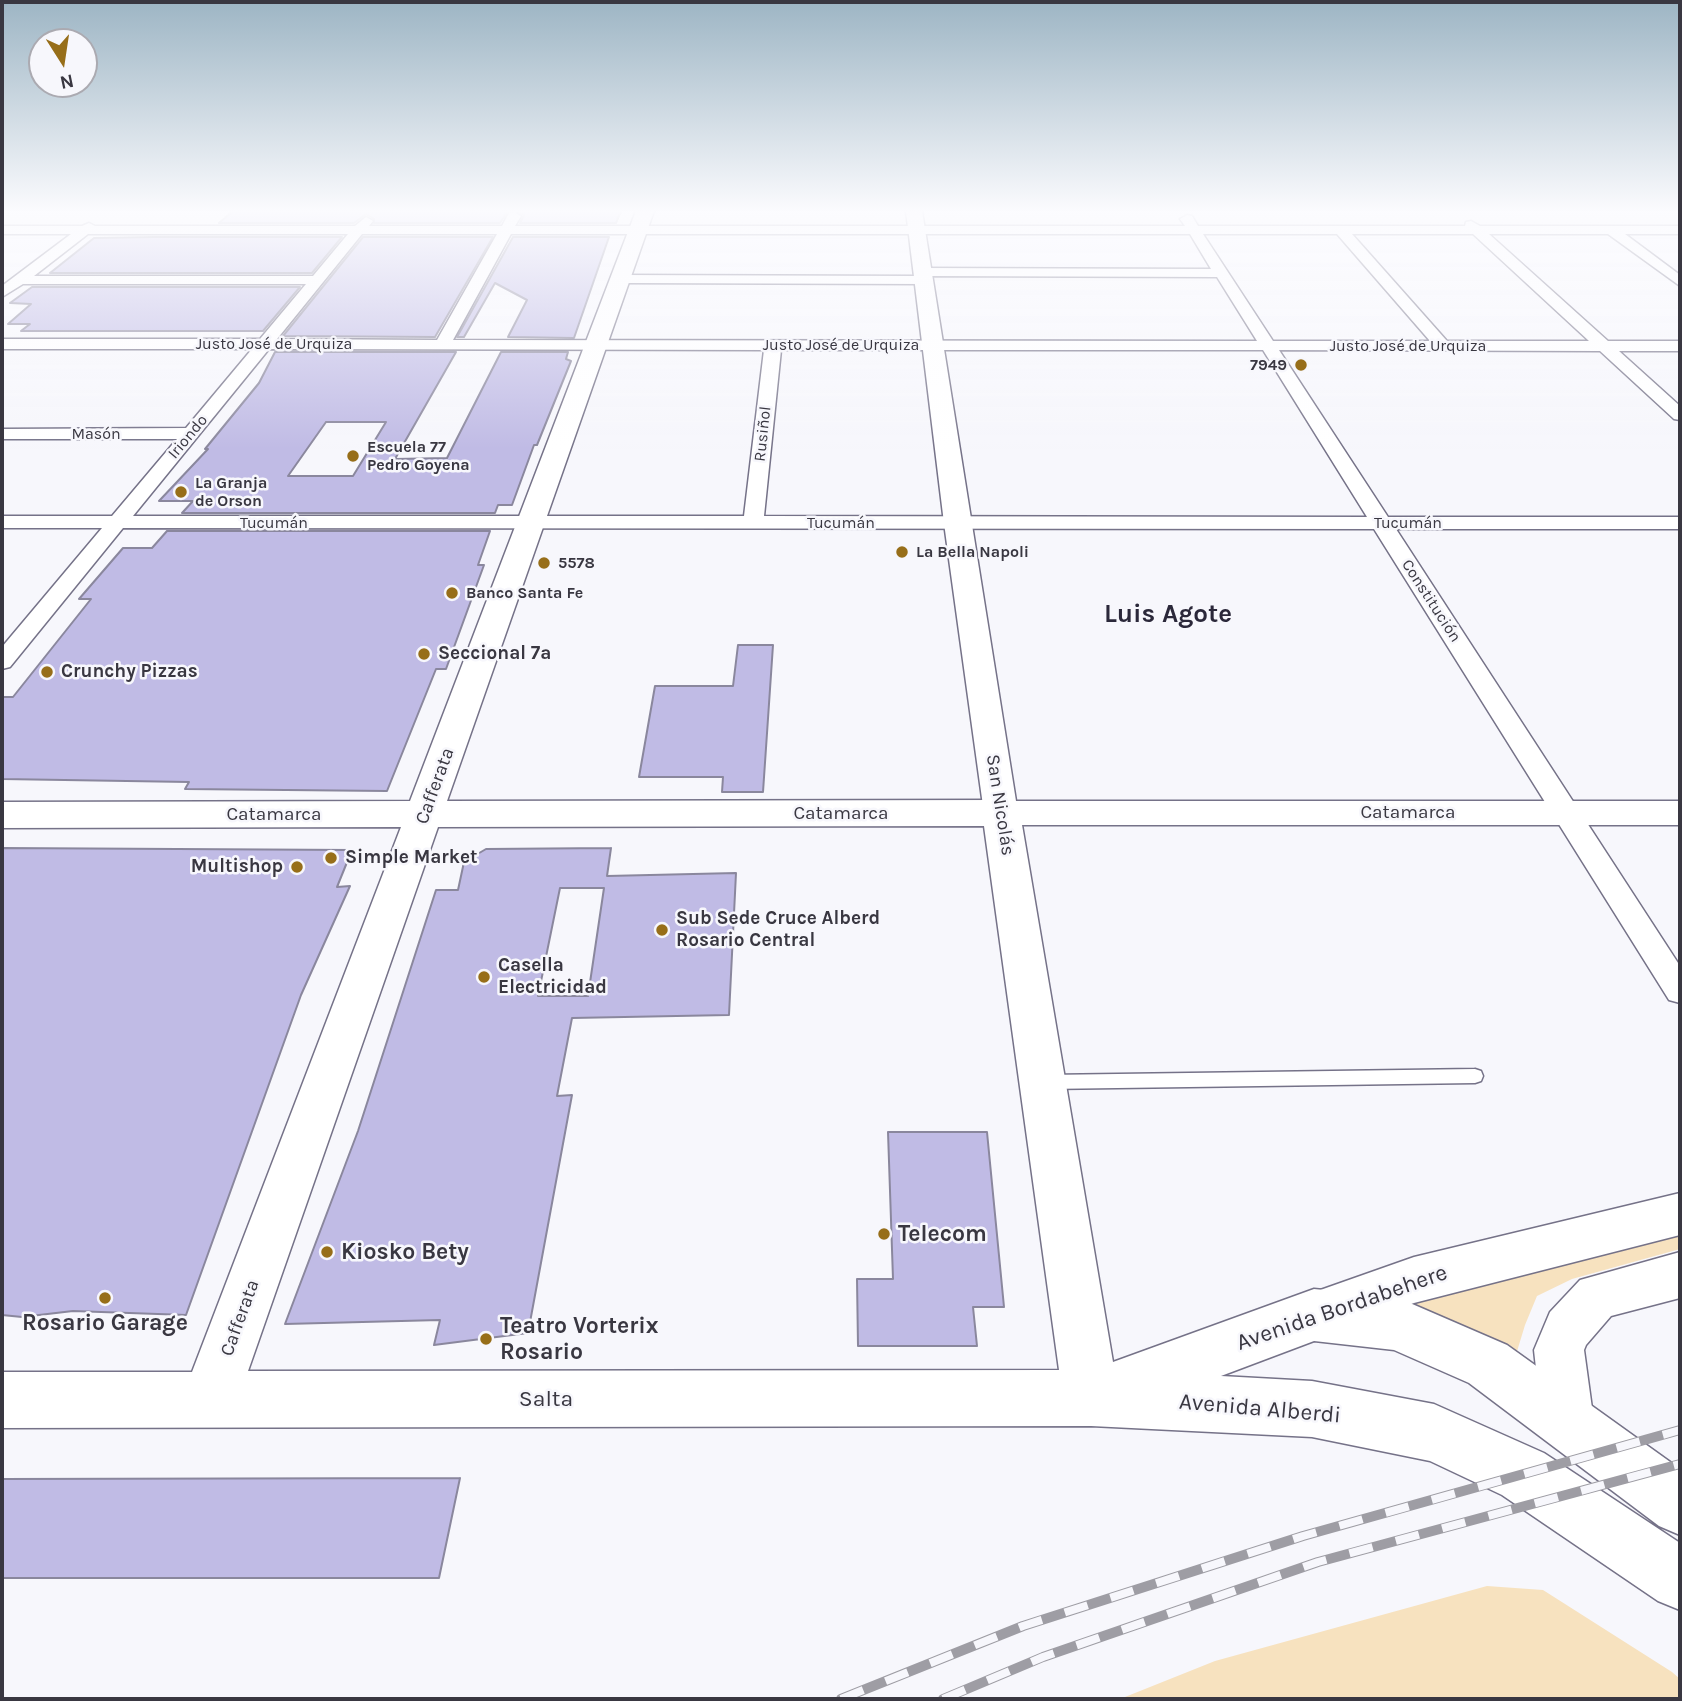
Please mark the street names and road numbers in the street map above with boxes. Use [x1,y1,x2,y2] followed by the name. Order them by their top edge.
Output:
[196,334,352,354] street label: Justo José de Urquiza
[763,335,919,355] street label: Justo José de Urquiza
[1330,336,1486,356] street label: Justo José de Urquiza
[751,405,775,463] street label: Rusiñol
[164,411,212,463] street label: Iriondo
[71,424,121,444] street label: Masón
[240,513,308,533] street label: Tucumán
[807,513,875,533] street label: Tucumán
[1374,513,1442,533] street label: Tucumán
[1397,556,1465,646] street label: Constitución
[411,745,459,827] street label: Cafferata
[981,753,1019,857] street label: San Nicolás
[1360,802,1456,824] street label: Catamarca
[793,803,889,825] street label: Catamarca
[226,804,322,826] street label: Catamarca
[1233,1259,1451,1357] street label: Avenida Bordabehere
[216,1277,264,1359] street label: Cafferata
[519,1385,573,1413] street label: Salta
[1178,1388,1342,1430] street label: Avenida Alberdi

